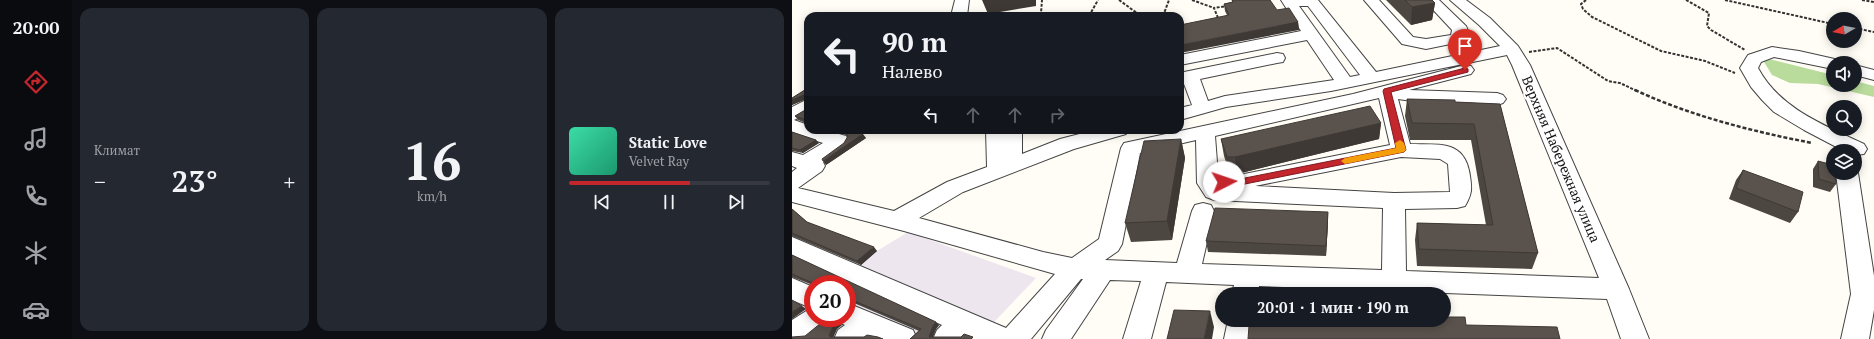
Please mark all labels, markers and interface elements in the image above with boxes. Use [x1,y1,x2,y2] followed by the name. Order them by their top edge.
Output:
[1826,12,1862,48] north arrow
[1826,12,1862,180] map controls
[13,15,59,39] text: 20:00
[882,23,947,60] text: 90 m
[816,28,868,80] icon: left
[1448,29,1482,70] pin
[1454,35,1476,57] icon: arrive
[1826,56,1862,92] button: sound
[882,59,942,83] text: Налево
[22,68,50,96] icon: directions
[1518,73,1605,245] street label: Верхняя Набережная улица
[1826,100,1862,136] button: search
[920,104,942,126] icon: left
[962,104,984,126] icon: ahead
[1004,104,1026,126] icon: ahead
[1046,104,1068,126] icon: right
[22,125,50,153] icon: music
[403,126,461,195] text: 16
[629,132,707,152] text: Static Love
[94,141,140,159] text: Климат
[1826,144,1862,180] button: layers
[629,152,689,170] text: Velvet Ray
[172,161,218,201] text: 23°
[1203,161,1245,203] position arrow
[94,167,106,196] text: −
[284,167,295,196] text: +
[22,182,50,210] icon: phone
[417,187,447,205] text: km/h
[591,191,613,213] icon: previous
[658,191,680,213] icon: pause
[725,191,747,213] icon: next
[22,239,50,267] icon: climate
[804,275,856,327] speed limit sign: 20
[22,296,50,324] icon: car
[1257,297,1409,317] text: 20:01 · 1 мин · 190 m

